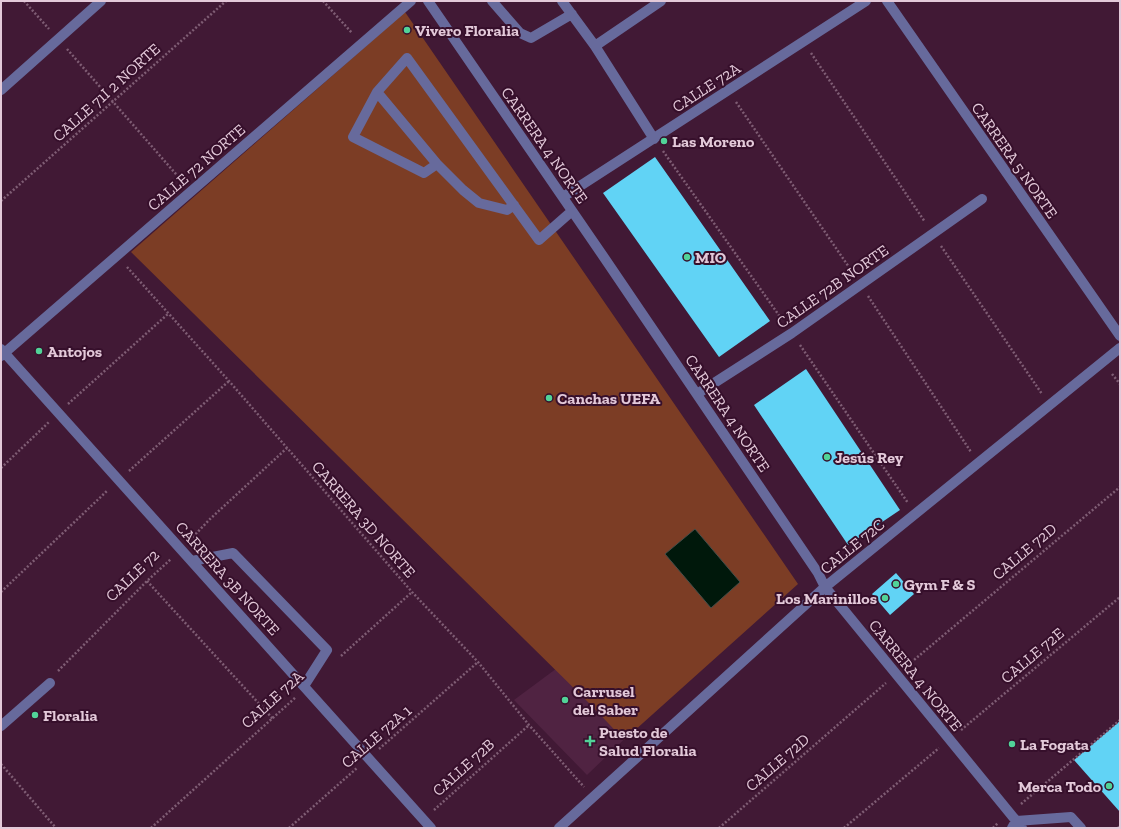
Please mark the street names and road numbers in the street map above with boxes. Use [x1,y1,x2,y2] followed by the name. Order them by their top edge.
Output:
[49,39,164,146] street label: CALLE 71I 2 NORTE
[669,58,744,116] street label: CALLE 72A
[497,83,592,207] street label: CARRERA 4 NORTE
[967,99,1062,222] street label: CARRERA 5 NORTE
[144,120,249,215] street label: CALLE 72 NORTE
[773,241,892,332] street label: CALLE 72B NORTE
[681,351,774,476] street label: CARRERA 4 NORTE
[308,457,419,581] street label: CARRERA 3D NORTE
[816,515,888,578] street label: CALLE 72C
[172,518,284,639] street label: CARRERA 3B NORTE
[988,519,1060,584] street label: CALLE 72D
[102,545,163,605] street label: CALLE 72
[865,616,966,735] street label: CARRERA 4 NORTE
[997,624,1068,687] street label: CALLE 72E
[237,666,308,732] street label: CALLE 72A
[337,701,415,772] street label: CALLE 72A 1
[742,730,813,795] street label: CALLE 72D
[429,734,498,800] street label: CALLE 72B

